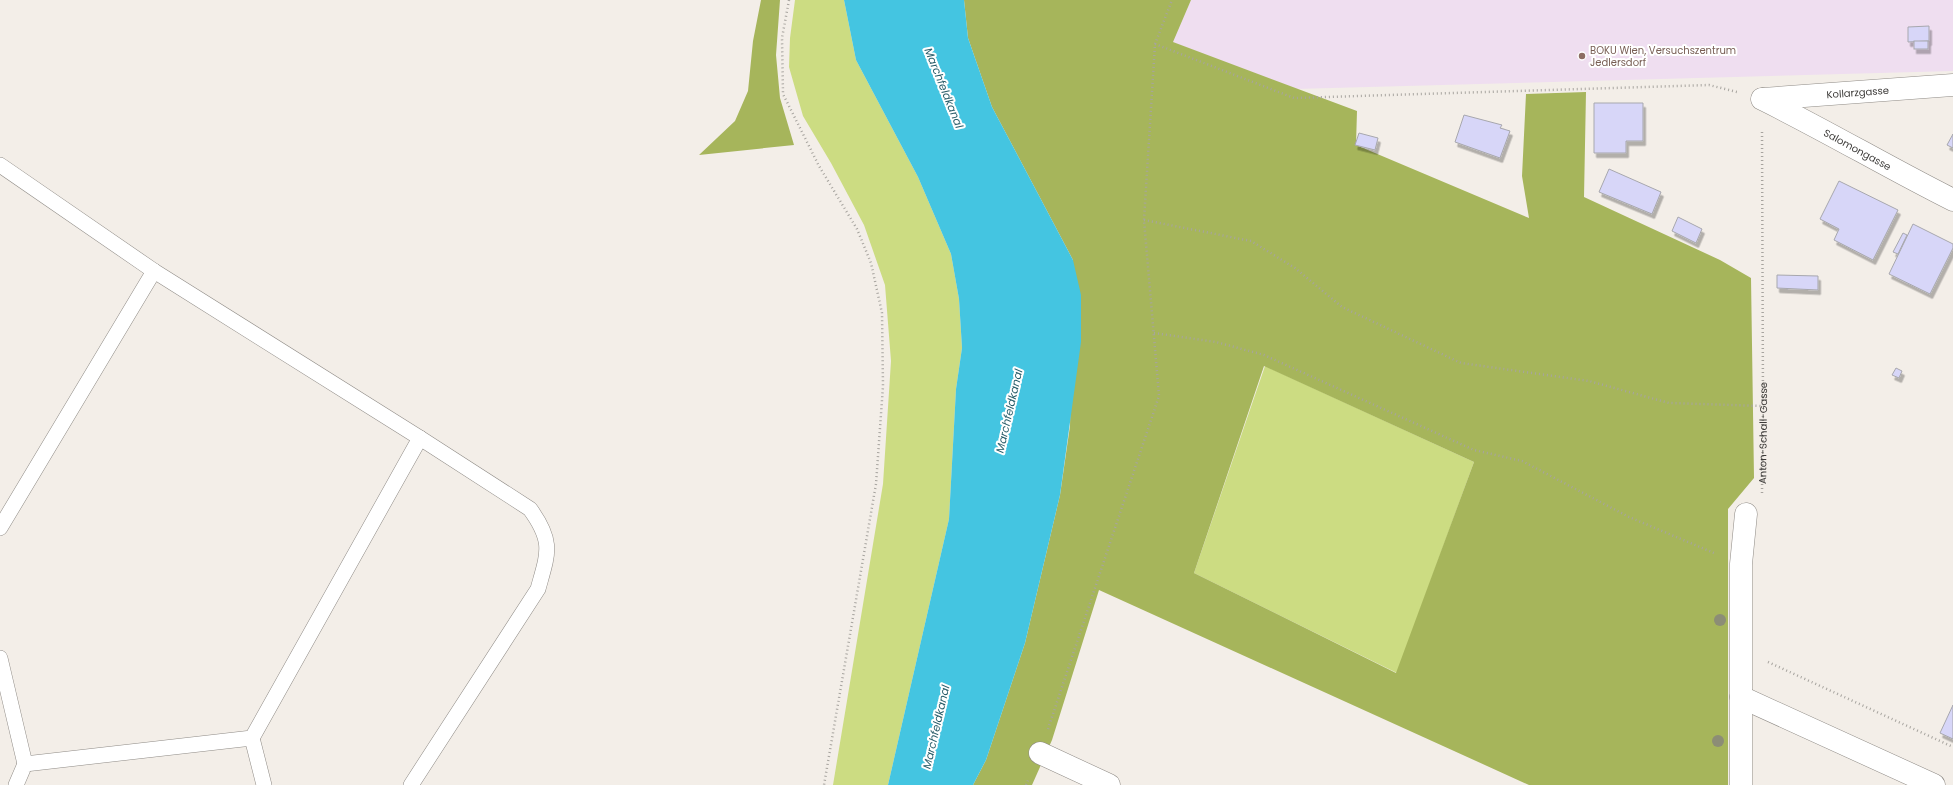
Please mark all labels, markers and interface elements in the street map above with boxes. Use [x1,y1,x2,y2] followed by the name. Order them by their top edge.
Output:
[1590,43,1736,70] place label: BOKU Wien, Versuchszentrum Jedlersdorf
[921,45,968,131] water label: Marchfeldkanal
[1577,51,1587,61] marker: BOKU Wien, Versuchszentrum Jedlersdorf
[1826,83,1890,102] street label: Kollarzgasse
[1821,125,1894,174] street label: Salomongasse
[992,367,1026,454] water label: Marchfeldkanal
[1755,382,1771,484] street label: Anton-Schall-Gasse
[919,683,953,770] water label: Marchfeldkanal

